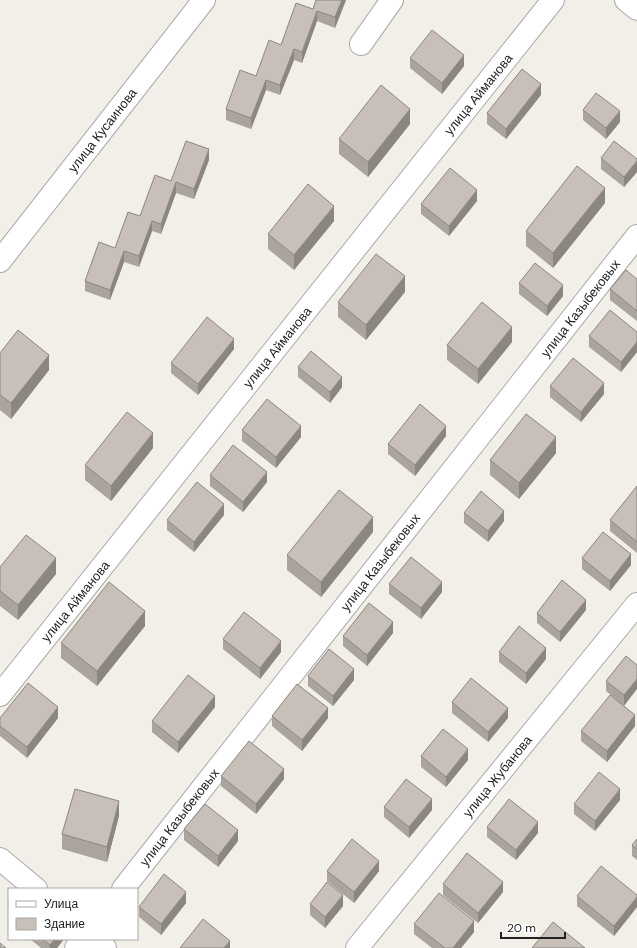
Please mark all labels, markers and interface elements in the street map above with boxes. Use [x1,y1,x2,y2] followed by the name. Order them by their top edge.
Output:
[440,50,517,138] street label: улица Айманова
[64,84,141,176] street label: улица Кусаинова
[537,256,624,361] street label: улица Казыбековых
[239,303,316,391] street label: улица Айманова
[337,510,424,615] street label: улица Казыбековых
[37,557,114,645] street label: улица Айманова
[459,731,536,821] street label: улица Жубанова
[136,765,223,870] street label: улица Казыбековых
[8,888,138,940] legend
[44,896,78,912] text: Улица
[501,914,565,940] scale bar
[44,916,85,932] text: Здание
[507,920,536,936] text: 20 m

